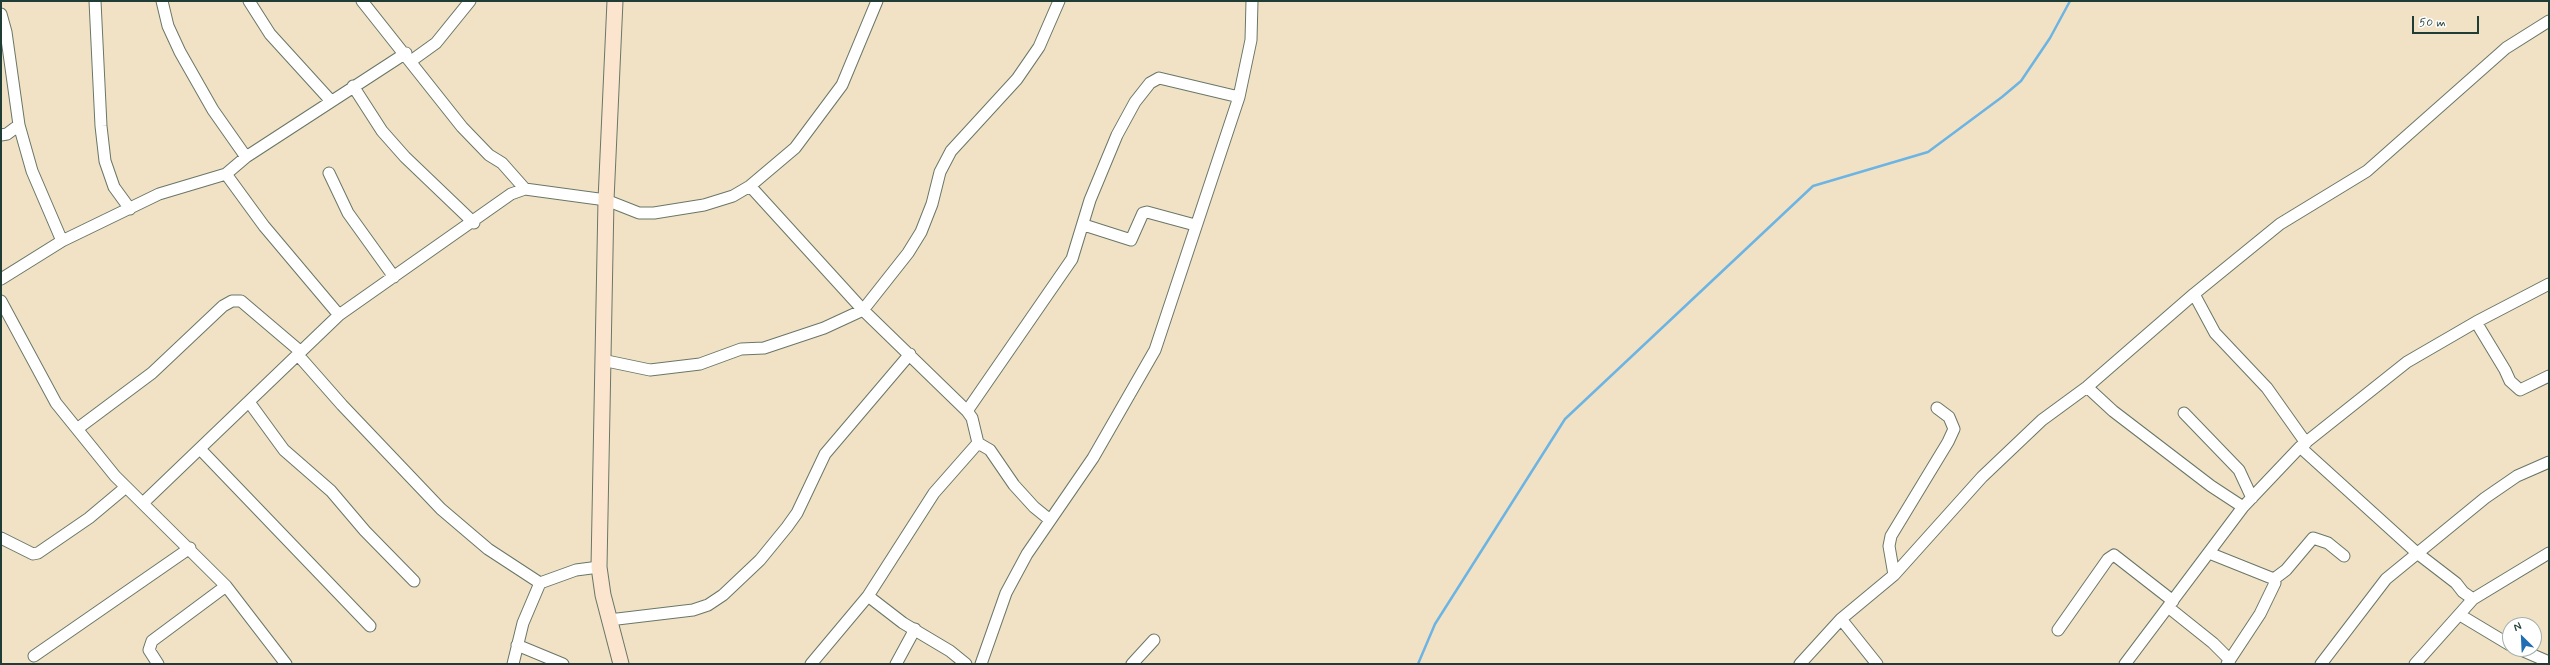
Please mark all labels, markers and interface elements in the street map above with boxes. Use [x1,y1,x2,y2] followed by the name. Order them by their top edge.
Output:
[2414,8,2481,34] scale bar
[2419,15,2446,31] text: 50 m
[2502,617,2542,657] north arrow
[2511,619,2524,635] text: N

